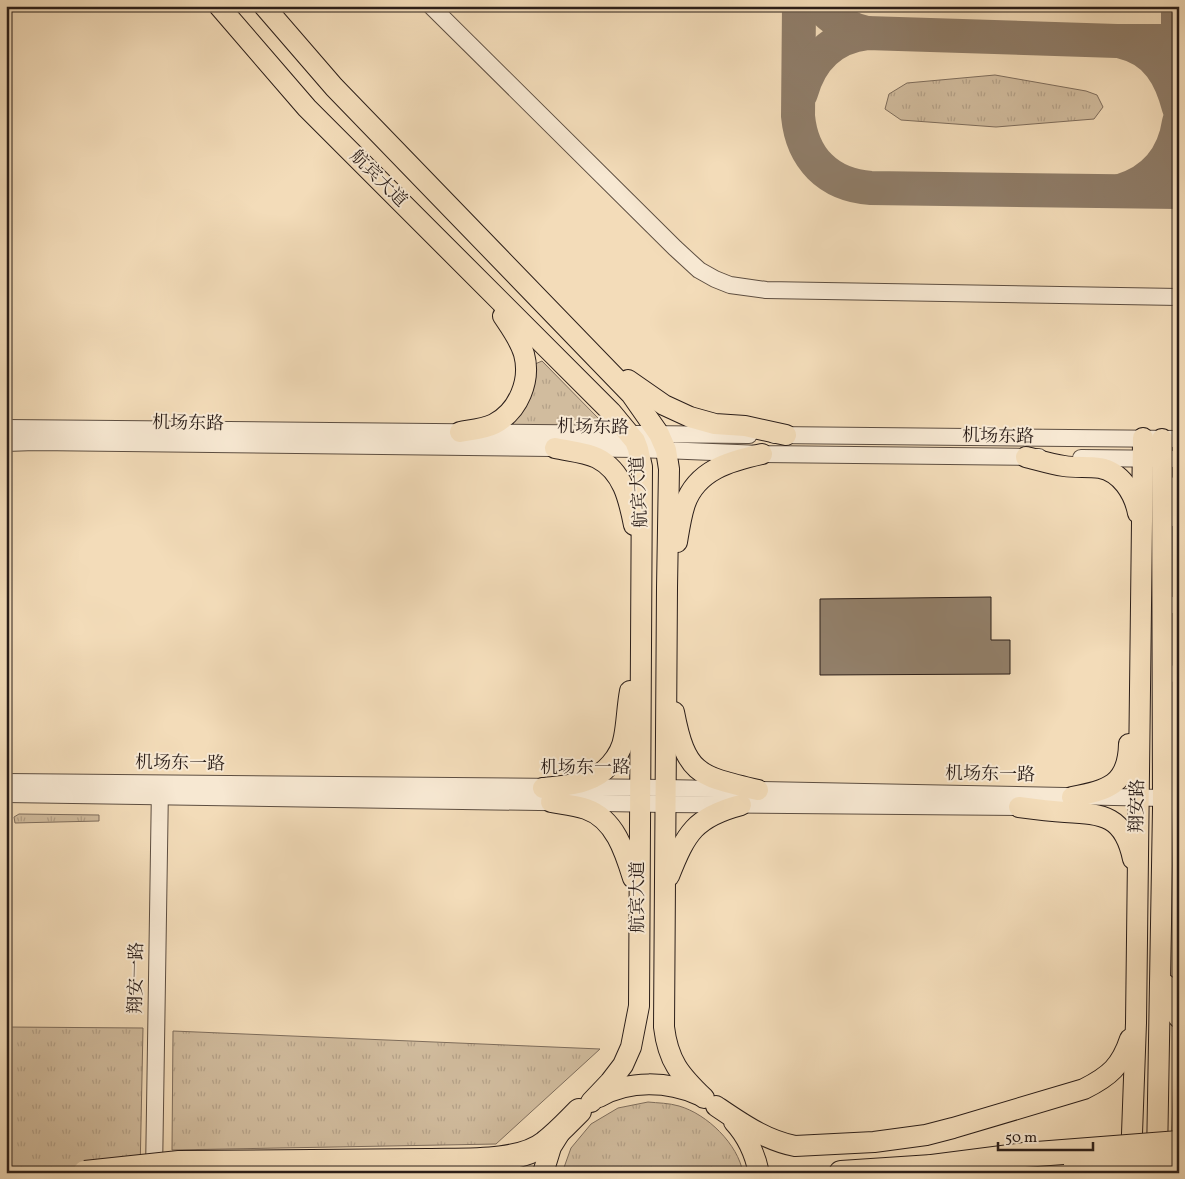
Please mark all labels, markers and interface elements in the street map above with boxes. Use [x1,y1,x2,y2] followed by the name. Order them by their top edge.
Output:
[344,145,412,213] street label: 航宾大道
[152,411,224,437] street label: 机场东路
[557,415,629,441] street label: 机场东路
[962,424,1034,450] street label: 机场东路
[626,455,654,529] street label: 航宾大道
[135,751,225,777] street label: 机场东一路
[540,756,630,781] street label: 机场东一路
[945,762,1035,788] street label: 机场东一路
[1125,779,1151,833] street label: 翔安路
[626,861,651,933] street label: 航宾大道
[124,942,150,1014] street label: 翔安一路
[998,1119,1092,1151] scale bar
[1005,1128,1037,1149] text: 50 m

